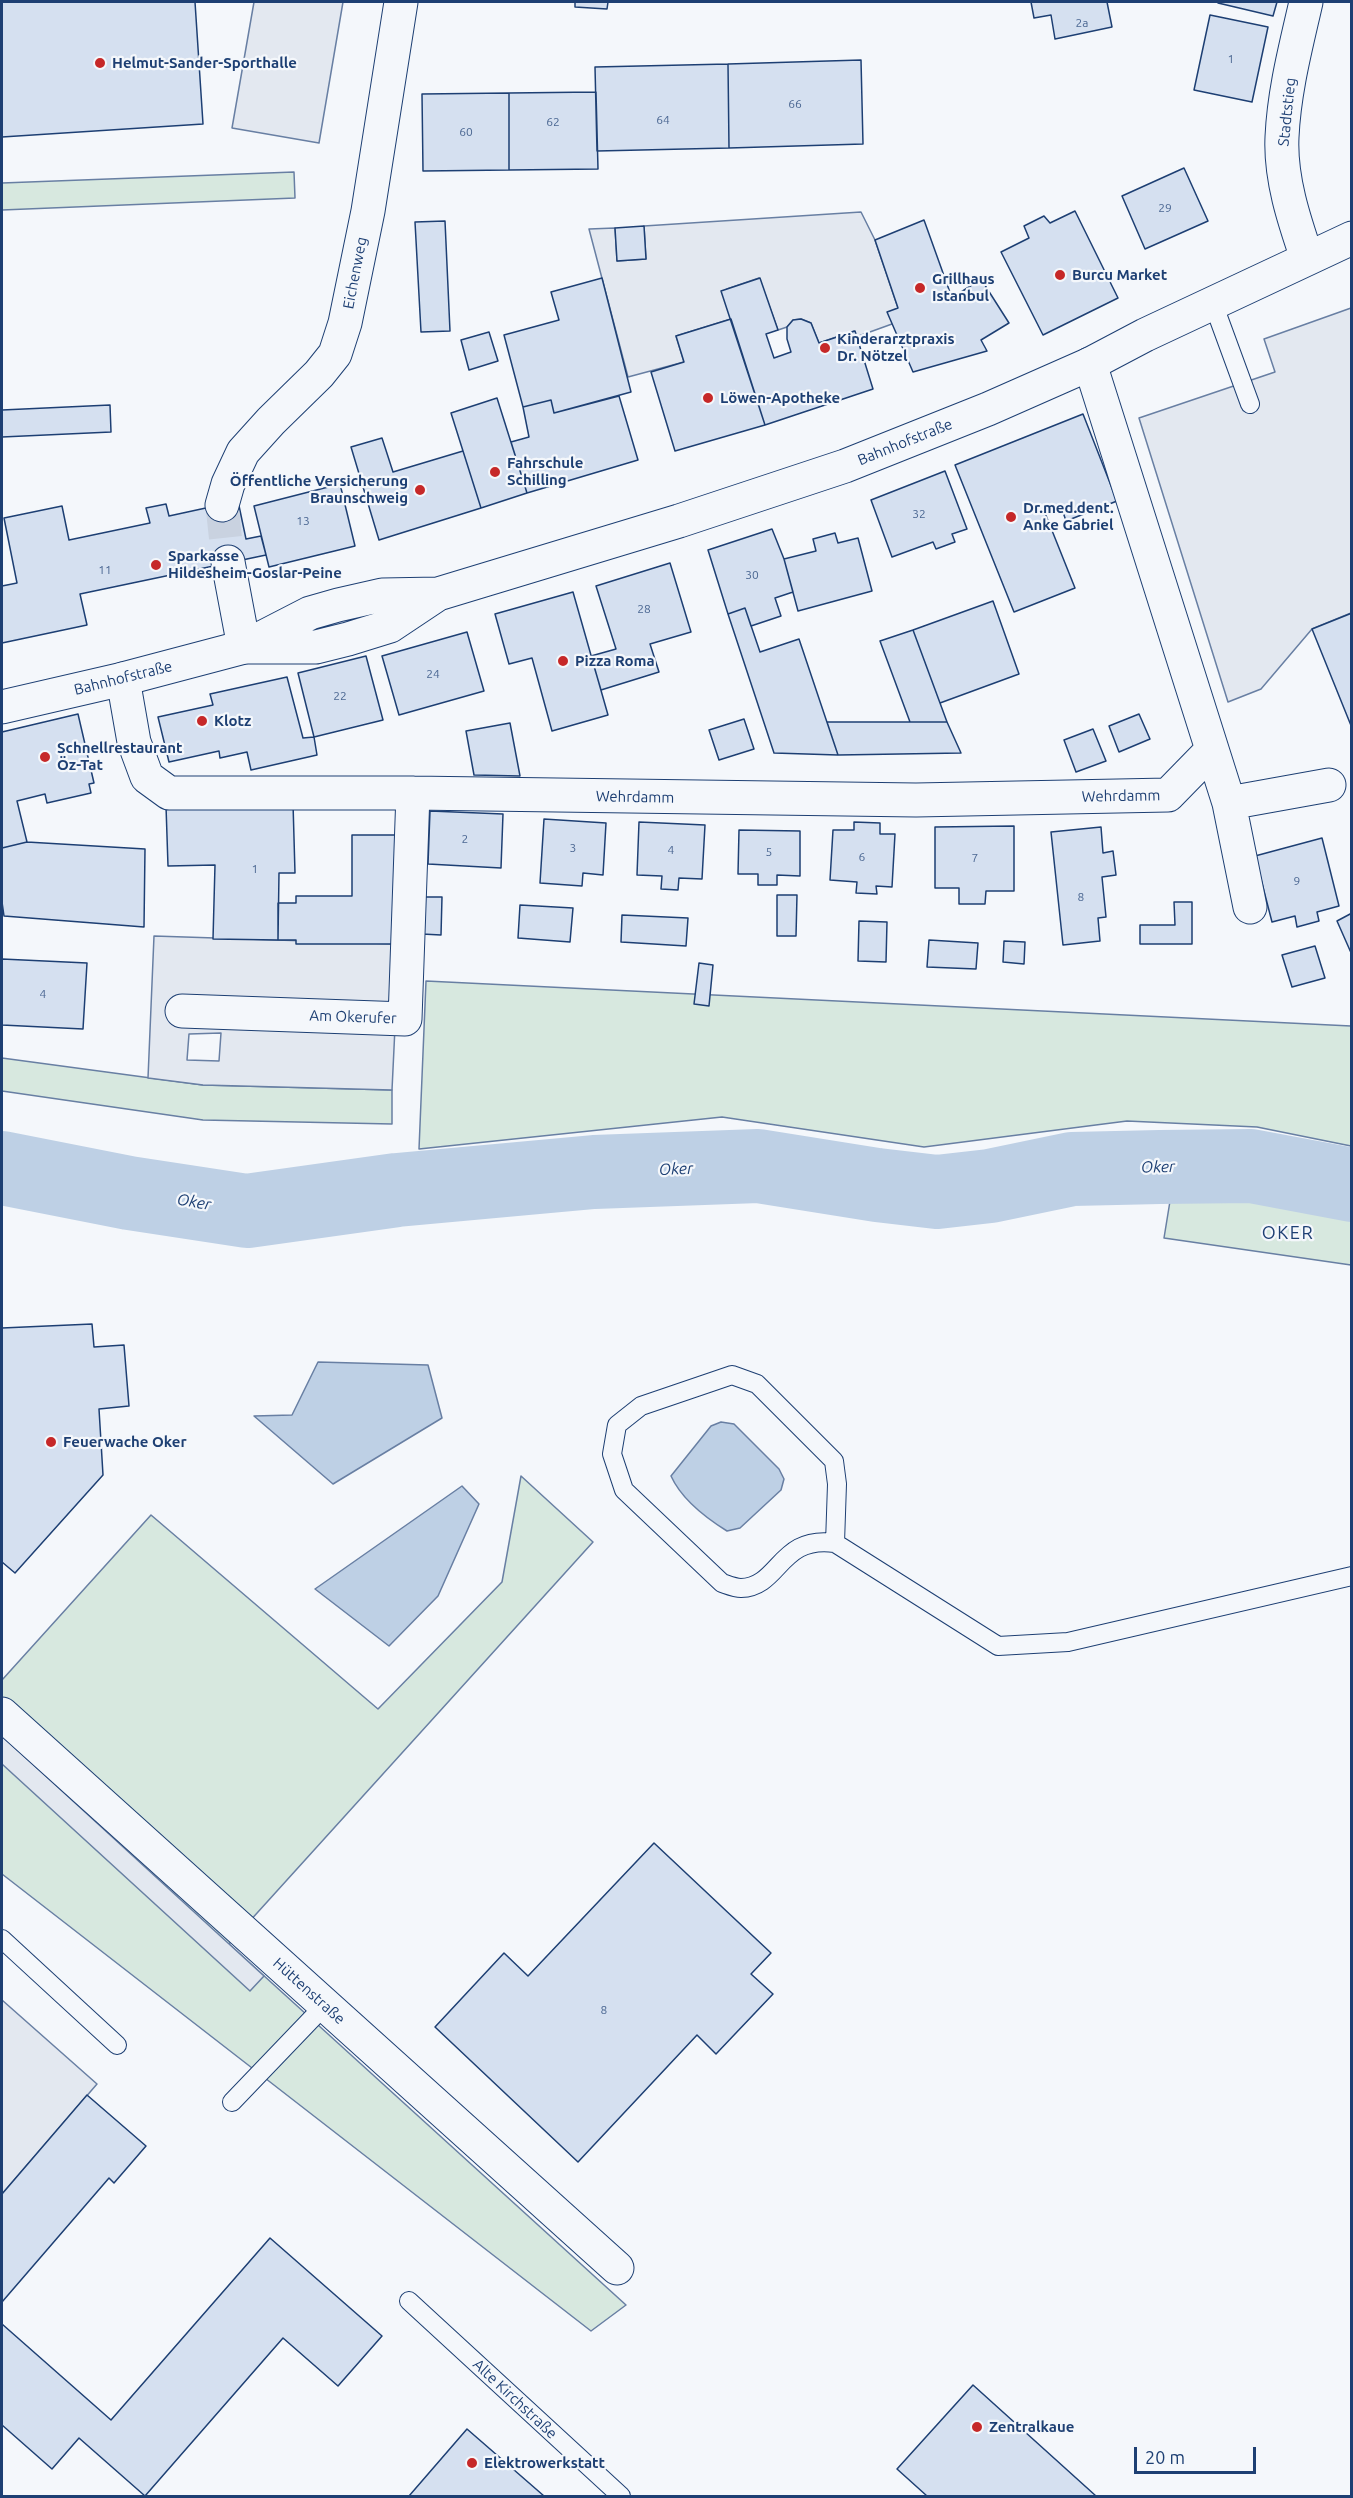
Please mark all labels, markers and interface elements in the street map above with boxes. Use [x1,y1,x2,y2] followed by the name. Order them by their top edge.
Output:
[1076,16,1088,30] house number: 2a
[1228,52,1234,66] house number: 1
[112,54,297,72] place label: Helmut-Sander-Sporthalle
[93,56,107,70] marker: Helmut-Sander-Sporthalle
[1274,77,1300,147] street label: Stadtstieg
[788,97,802,111] house number: 66
[656,113,670,127] house number: 64
[546,115,560,129] house number: 62
[459,125,473,139] house number: 60
[1158,201,1172,215] house number: 29
[339,235,371,311] street label: Eichenweg
[1072,266,1167,284] place label: Burcu Market
[1053,268,1067,282] marker: Burcu Market
[932,270,995,305] place label: Grillhaus Istanbul
[913,281,927,295] marker: Grillhaus Istanbul
[837,330,955,365] place label: Kinderarztpraxis Dr. Nötzel
[818,341,832,355] marker: Kinderarztpraxis Dr. Nötzel
[720,389,840,407] place label: Löwen-Apotheke
[701,391,715,405] marker: Löwen-Apotheke
[855,415,955,469] street label: Bahnhofstraße
[507,454,583,489] place label: Fahrschule Schilling
[488,465,502,479] marker: Fahrschule Schilling
[230,472,408,507] place label: Öffentliche Versicherung Braunschweig
[413,483,427,497] marker: Öffentliche Versicherung Braunschweig
[1023,499,1114,534] place label: Dr.med.dent. Anke Gabriel
[912,507,926,521] house number: 32
[1004,510,1018,524] marker: Dr.med.dent. Anke Gabriel
[296,514,310,528] house number: 13
[168,547,342,582] place label: Sparkasse Hildesheim-Goslar-Peine
[149,558,163,572] marker: Sparkasse Hildesheim-Goslar-Peine
[98,563,112,577] house number: 11
[745,568,759,582] house number: 30
[637,602,651,616] house number: 28
[575,652,655,670] place label: Pizza Roma
[556,654,570,668] marker: Pizza Roma
[72,657,174,699] street label: Bahnhofstraße
[426,667,440,681] house number: 24
[333,689,347,703] house number: 22
[214,712,251,730] place label: Klotz
[195,714,209,728] marker: Klotz
[57,739,183,774] place label: Schnellrestaurant Öz-Tat
[38,750,52,764] marker: Schnellrestaurant Öz-Tat
[1082,786,1160,806] street label: Wehrdamm
[596,787,674,807] street label: Wehrdamm
[462,832,468,846] house number: 2
[570,841,576,855] house number: 3
[668,843,674,857] house number: 4
[766,845,772,859] house number: 5
[859,850,865,864] house number: 6
[972,851,978,865] house number: 7
[252,862,258,876] house number: 1
[1294,874,1300,888] house number: 9
[1078,890,1084,904] house number: 8
[40,987,46,1001] house number: 4
[309,1006,397,1028] street label: Am Okerufer
[1141,1157,1175,1177] water label: Oker
[659,1159,693,1179] water label: Oker
[175,1190,213,1214] water label: Oker
[1262,1222,1314,1244] district label: OKER
[63,1433,187,1451] place label: Feuerwache Oker
[44,1435,58,1449] marker: Feuerwache Oker
[269,1954,349,2028] street label: Hüttenstraße
[601,2003,607,2017] house number: 8
[469,2355,561,2443] street label: Alte Kirchstraße
[989,2418,1074,2436] place label: Zentralkaue
[970,2420,984,2434] marker: Zentralkaue
[1137,2435,1258,2473] scale bar
[1145,2447,1185,2467] text: 20 m
[484,2454,605,2472] place label: Elektrowerkstatt
[465,2456,479,2470] marker: Elektrowerkstatt

